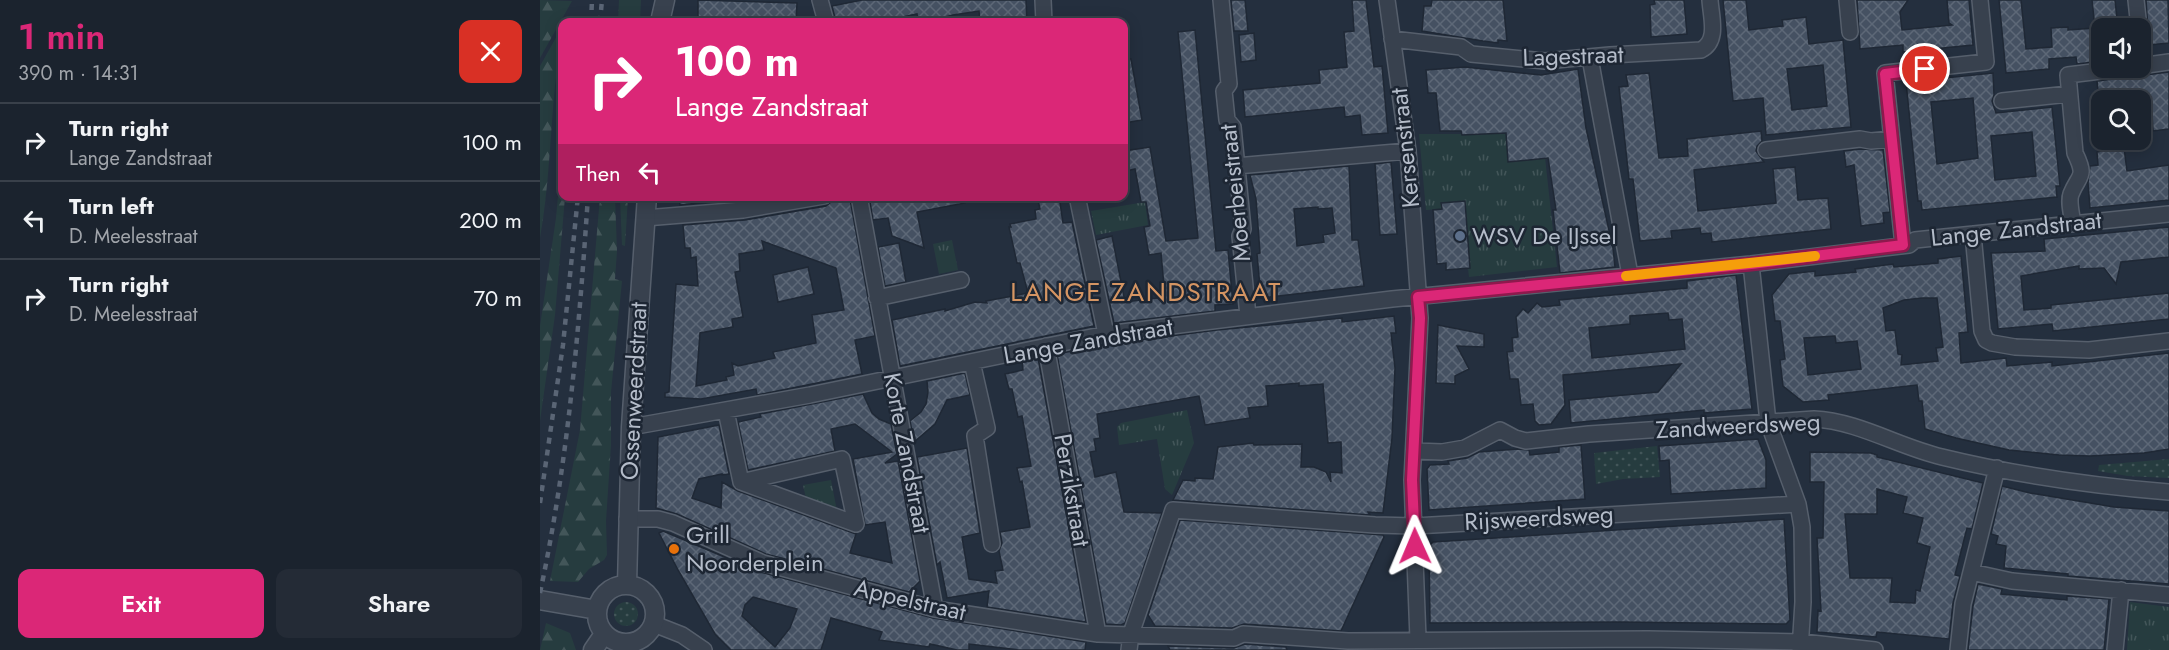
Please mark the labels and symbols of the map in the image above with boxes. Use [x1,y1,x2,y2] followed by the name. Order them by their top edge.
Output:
[1522,36,1624,75] street label: Lagestraat
[1899,43,1950,94] pin
[1381,86,1428,210] street label: Kersenstraat
[1210,122,1259,263] street label: Moerbeistraat
[1929,202,2103,255] street label: Lange Zandstraat
[1472,218,1617,253] place label: WSV De IJssel
[1453,229,1467,243] marker: WSV De IJssel
[1010,273,1282,311] district label: LANGE ZANDSTRAAT
[611,301,656,481] street label: Ossenweerdstraat
[1000,308,1176,373] street label: Lange Zandstraat
[875,370,940,536] street label: Korte Zandstraat
[1655,404,1821,447] street label: Zandweerdsweg
[1045,431,1100,549] street label: Perzikstraat
[1463,496,1614,539] street label: Rijsweerdsweg
[1383,514,1447,578] position arrow
[686,517,824,580] place label: Grill Noorderplein
[667,542,681,556] marker: Grill Noorderplein
[851,570,970,629] street label: Appelstraat

